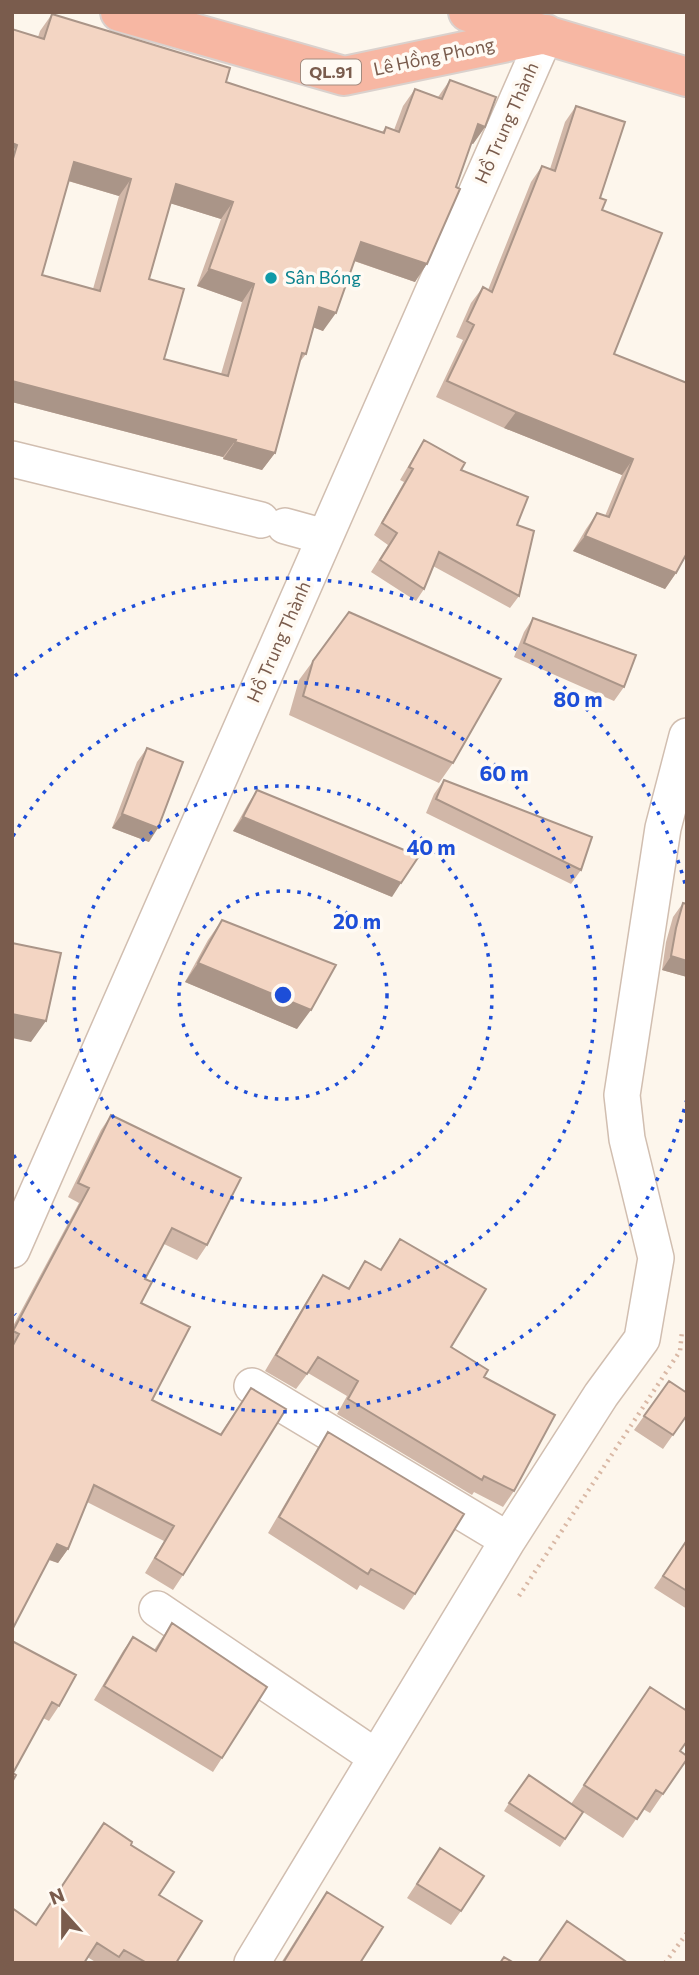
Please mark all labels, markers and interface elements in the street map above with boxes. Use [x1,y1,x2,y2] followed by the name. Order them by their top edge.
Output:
[371,32,497,80] street label: Lê Hồng Phong
[470,59,543,187] street label: Hồ Trung Thành
[301,60,361,85] road number: QL.91
[285,266,361,288] place label: Sân Bóng
[263,270,279,286] marker: Sân Bóng
[242,578,315,706] street label: Hồ Trung Thành
[553,686,603,711] text: 80 m
[479,760,529,785] text: 60 m
[406,834,456,859] text: 40 m
[333,908,381,933] text: 20 m
[271,983,295,1007] centre of rings
[28,1877,98,1947] north arrow
[46,1882,68,1909] text: N

